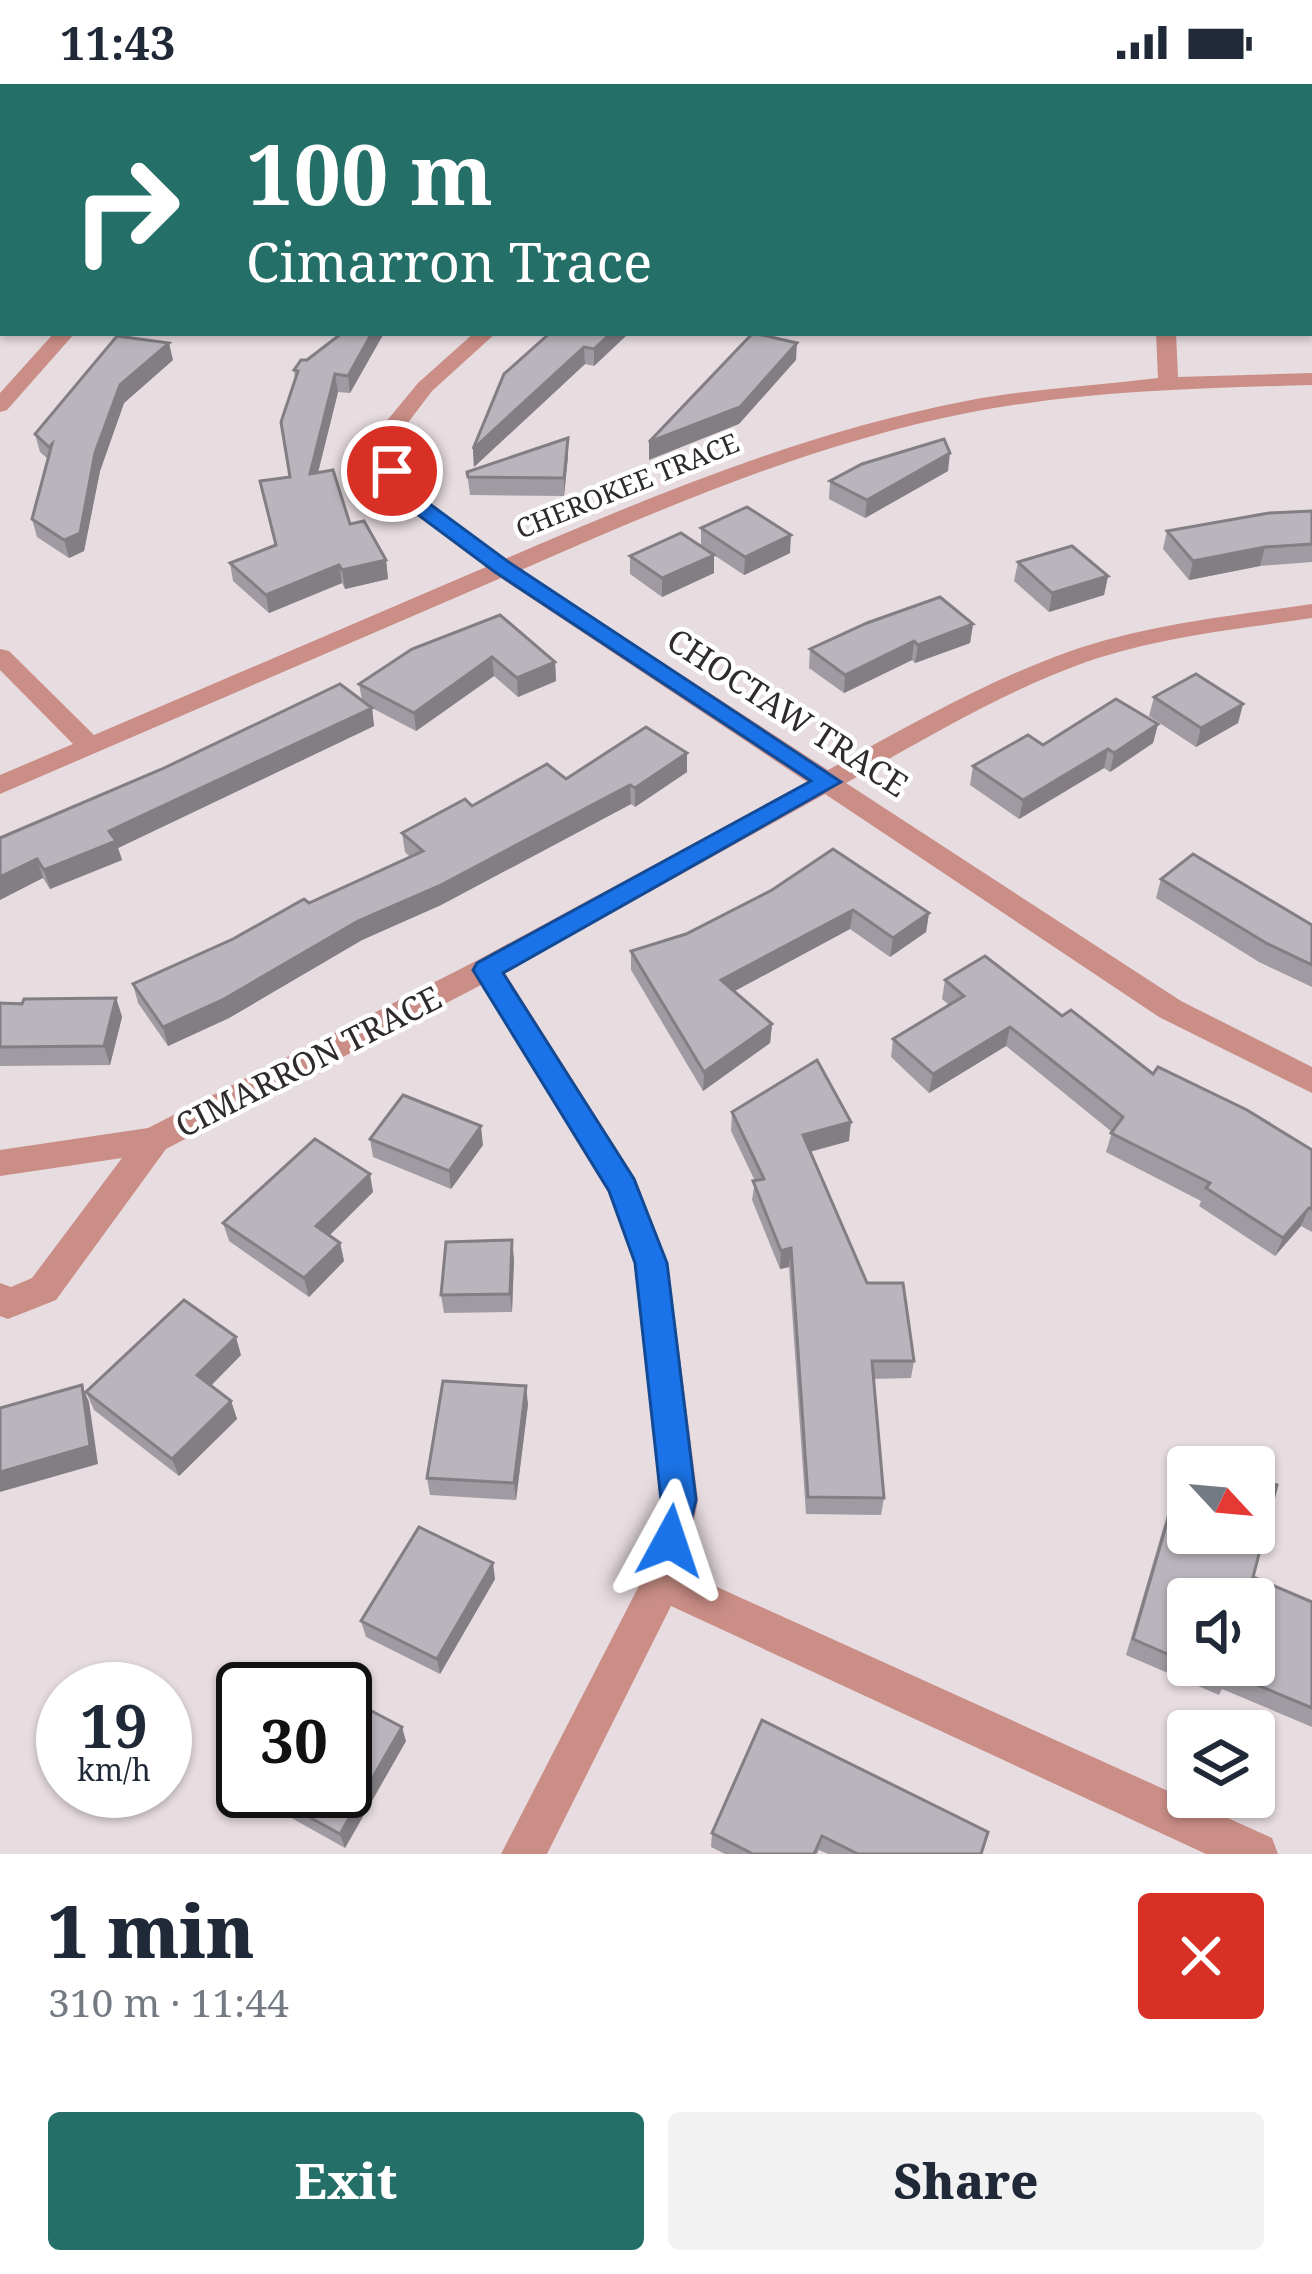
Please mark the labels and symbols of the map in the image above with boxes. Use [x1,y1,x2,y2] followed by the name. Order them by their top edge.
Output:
[341,420,443,522] pin
[510,423,744,547] street label: CHEROKEE TRACE
[659,617,917,807] street label: CHOCTAW TRACE
[167,974,449,1148] street label: CIMARRON TRACE
[1167,1446,1275,1554] north arrow
[607,1478,733,1604] position arrow
[216,1662,372,1818] speed limit sign: 30

